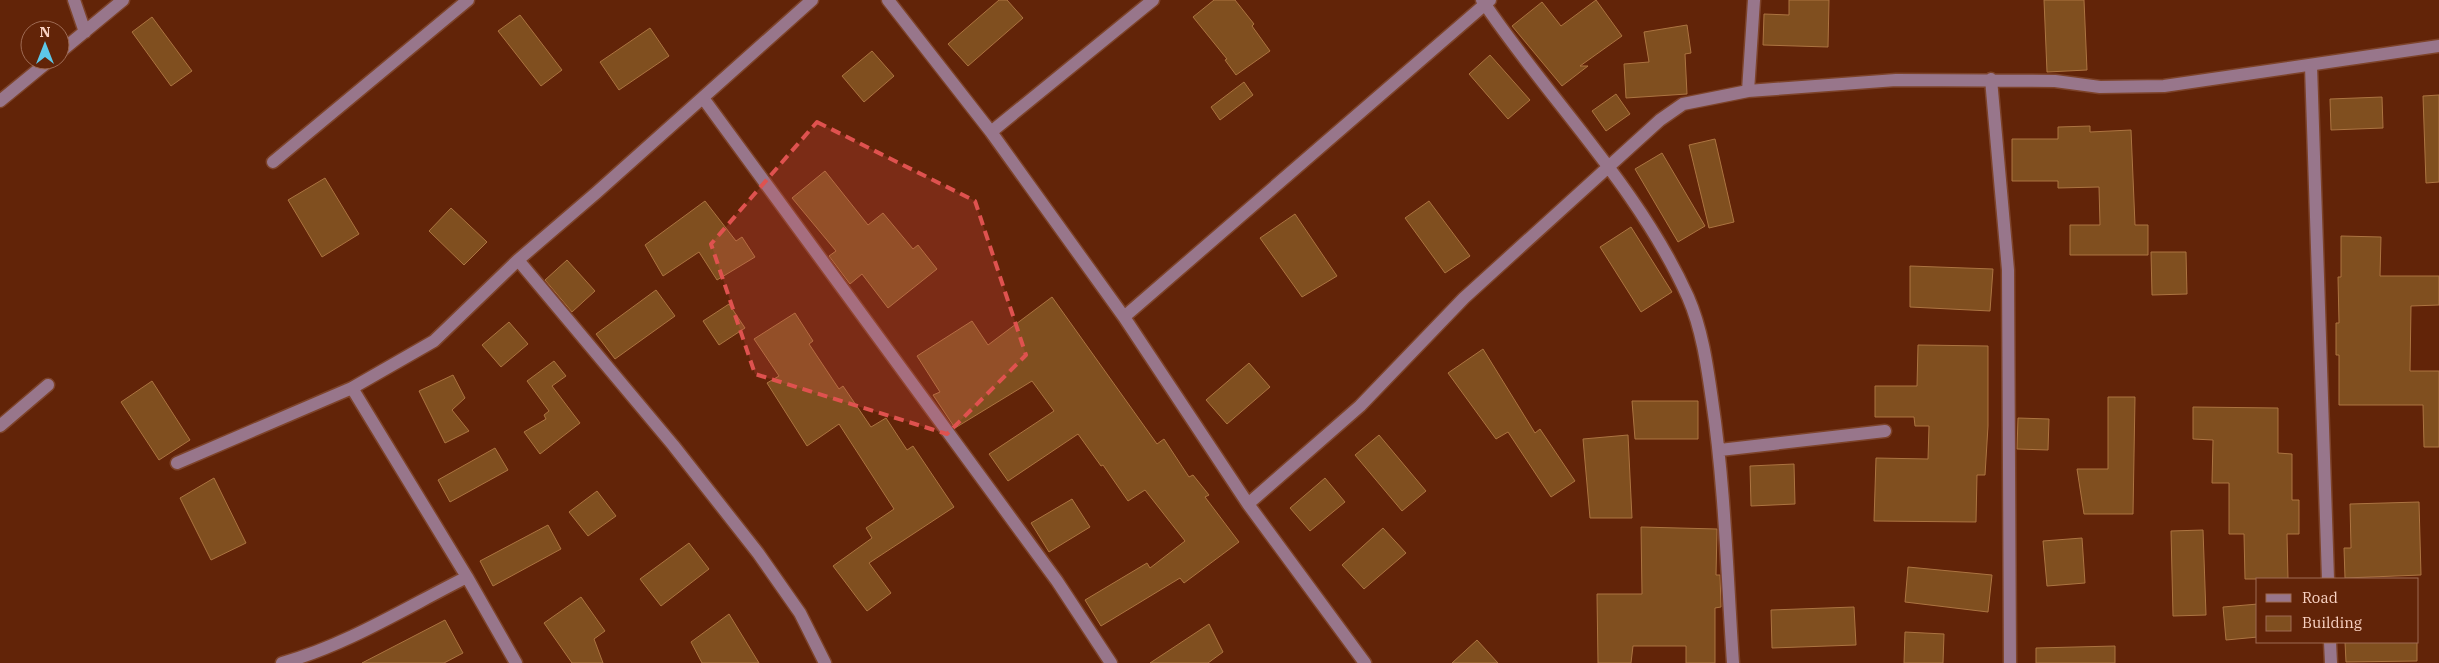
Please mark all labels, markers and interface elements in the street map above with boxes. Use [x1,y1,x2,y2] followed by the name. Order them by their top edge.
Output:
[20,20,70,70] north arrow
[39,23,51,41] text: N
[2256,578,2419,643] legend
[2302,588,2338,607] text: Road
[2302,613,2362,632] text: Building

